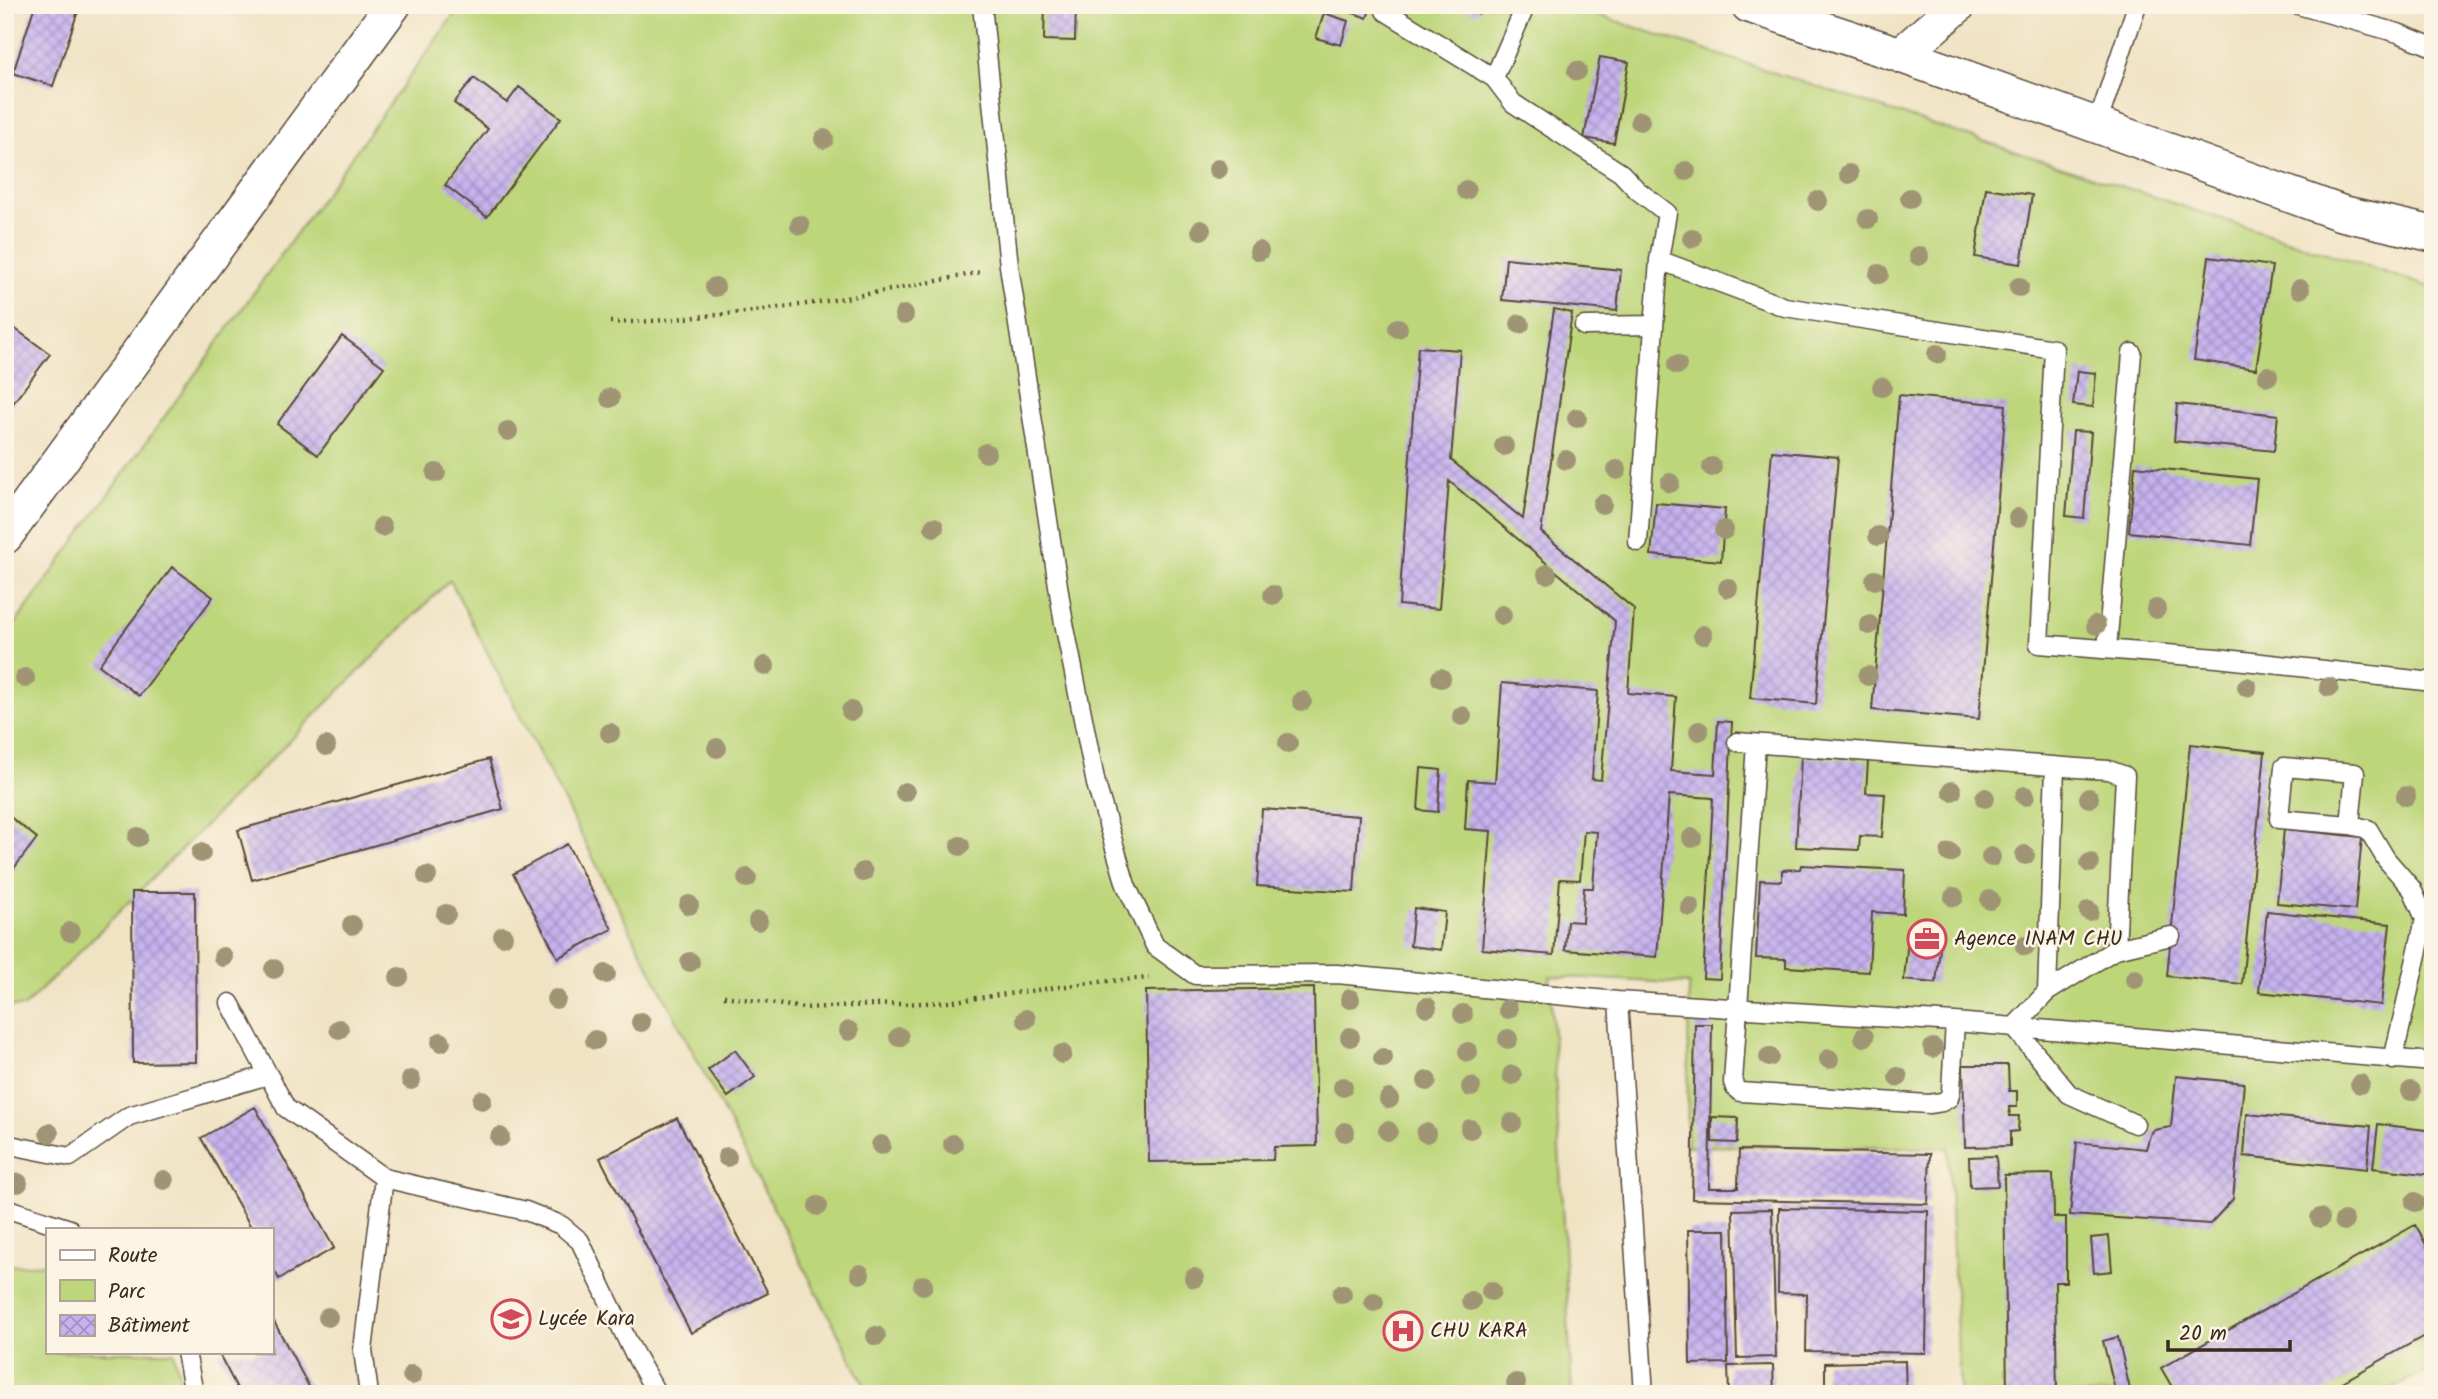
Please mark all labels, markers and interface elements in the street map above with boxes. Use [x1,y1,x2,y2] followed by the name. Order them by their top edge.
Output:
[1906,918,1948,960] office icon: Agence INAM CHU
[1954,923,2122,956] place label: Agence INAM CHU
[46,1228,273,1354] legend
[108,1240,158,1273] text: Route
[108,1276,146,1309] text: Parc
[490,1298,532,1340] school or university icon: Lycée Kara
[538,1303,635,1336] place label: Lycée Kara
[2168,1308,2291,1352] scale bar
[108,1310,191,1343] text: Bâtiment
[1382,1310,1424,1352] hospital icon: CHU KARA
[1430,1315,1528,1348] place label: CHU KARA
[2179,1318,2227,1351] text: 20 m

